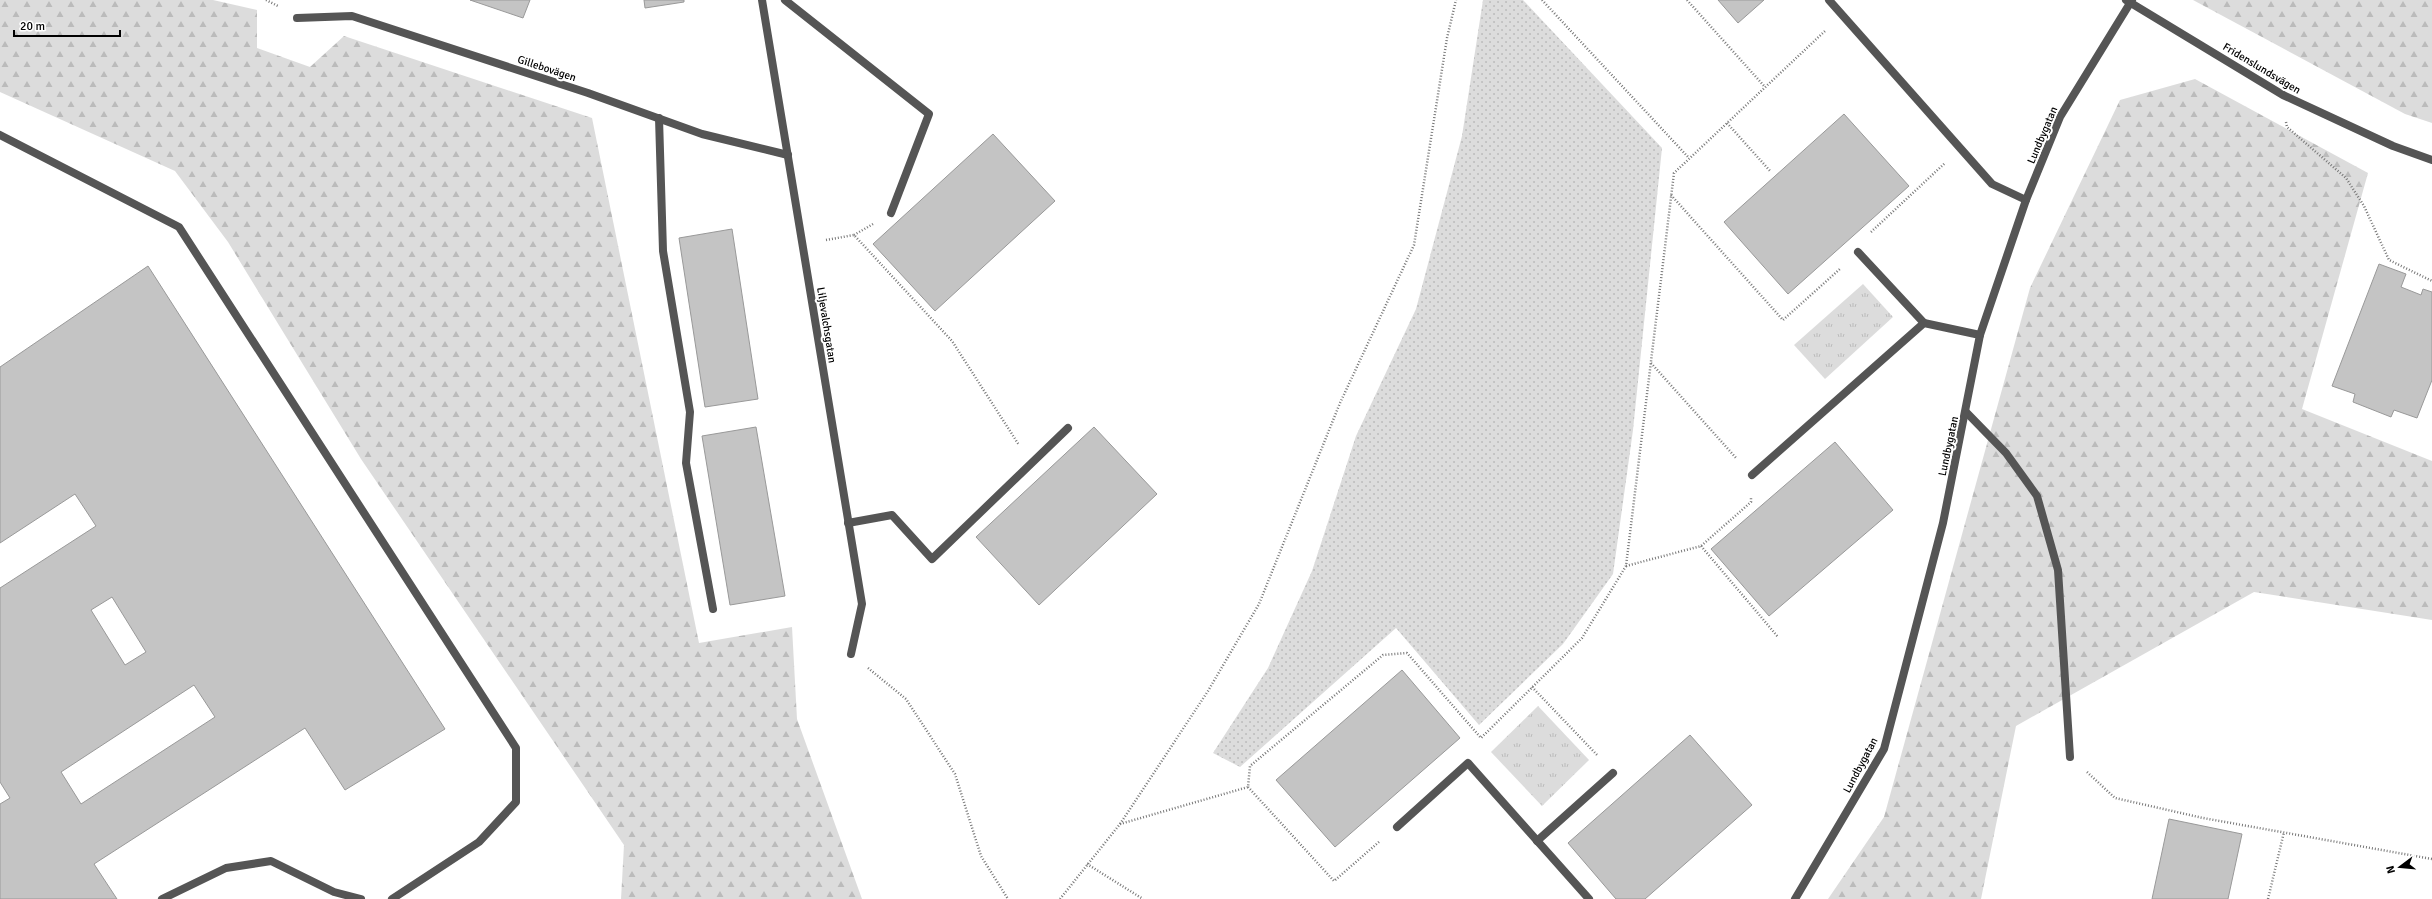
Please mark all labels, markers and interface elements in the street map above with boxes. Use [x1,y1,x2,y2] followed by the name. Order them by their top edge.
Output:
[14,12,120,38] scale bar
[20,19,45,34] text: 20 m
[2220,40,2303,97] street label: Fridenslundsvägen
[516,53,578,84] street label: Gillebovägen
[2025,105,2060,166] street label: Lundbygatan
[814,286,839,364] street label: Liljevalchsgatan
[1936,415,1961,477] street label: Lundbygatan
[1840,735,1880,795] street label: Lundbygatan
[2380,847,2420,887] north arrow
[2384,864,2398,875] text: N

